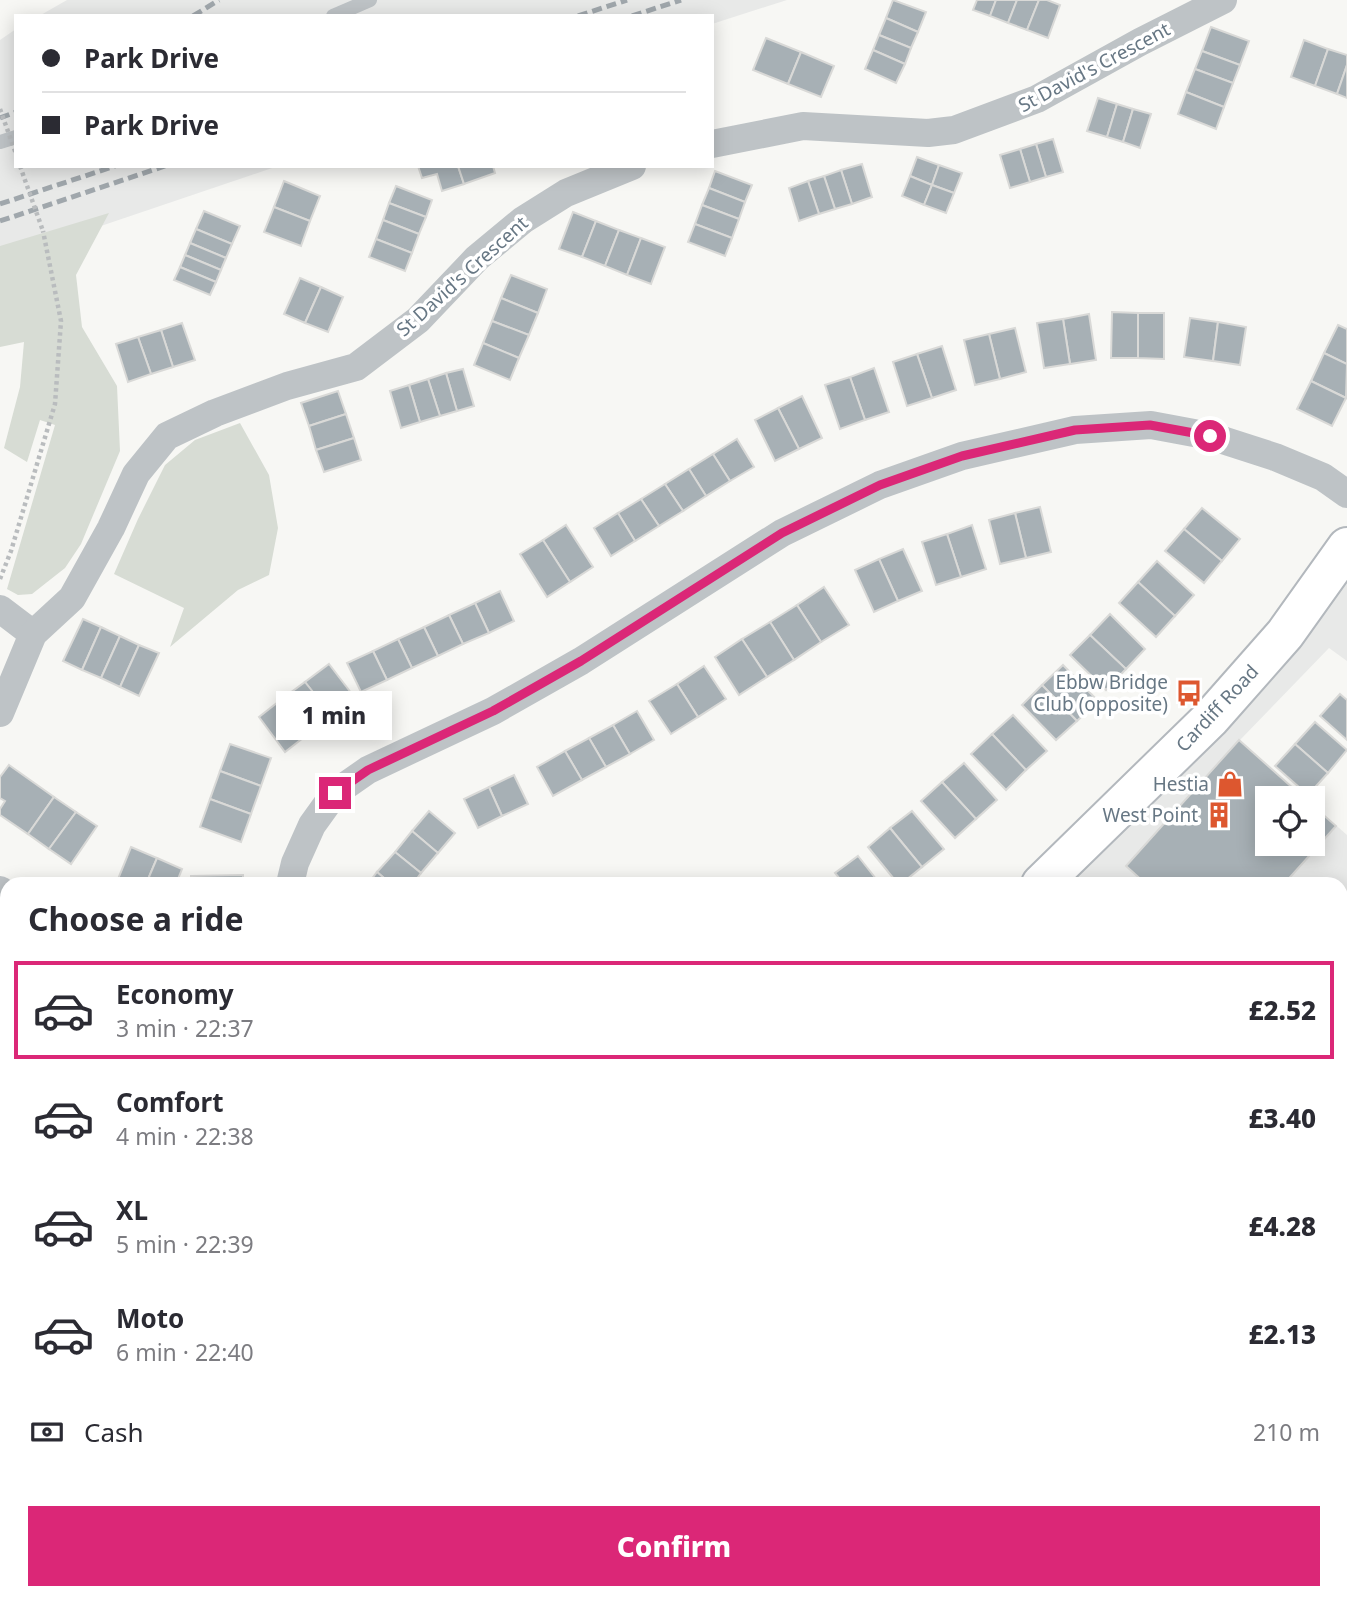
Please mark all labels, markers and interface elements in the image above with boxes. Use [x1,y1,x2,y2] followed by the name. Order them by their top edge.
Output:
[1014,16,1175,118] street label: St David's Crescent
[84,40,219,76] text: Park Drive
[84,107,219,143] text: Park Drive
[391,210,533,342] street label: St David's Crescent
[1194,420,1226,452] route start
[1170,659,1264,757] street label: Cardiff Road
[1033,669,1168,717] place label: Ebbw Bridge Club (opposite)
[1174,678,1204,708] bus stop icon: Ebbw Bridge Club (opposite)
[277,692,393,740] callout: 1 min
[302,699,366,731] text: 1 min
[1215,769,1245,799] shop icon: Hestia
[1153,771,1209,797] place label: Hestia
[319,777,351,809] route end
[1255,786,1325,856] map controls
[1255,786,1325,856] button: locate
[1204,800,1234,830] building icon: West Point
[1103,802,1198,828] place label: West Point
[28,897,244,940] text: Choose a ride
[116,976,234,1012] text: Economy
[32,979,95,1042] icon: car
[1248,992,1316,1028] text: £2.52
[116,1012,254,1044] text: 3 min · 22:37
[116,1084,224,1120] text: Comfort
[32,1087,95,1150] icon: car
[1248,1100,1316,1136] text: £3.40
[116,1120,254,1152] text: 4 min · 22:38
[116,1192,148,1228] text: XL
[32,1195,95,1258] icon: car
[1248,1208,1316,1244] text: £4.28
[116,1228,254,1260] text: 5 min · 22:39
[116,1300,184,1336] text: Moto
[32,1303,95,1366] icon: car
[1248,1316,1316,1352] text: £2.13
[116,1336,254,1368] text: 6 min · 22:40
[28,1413,66,1451] icon: cash
[84,1414,144,1450] text: Cash
[1253,1416,1320,1448] text: 210 m
[28,1506,1320,1586] button: Confirm

